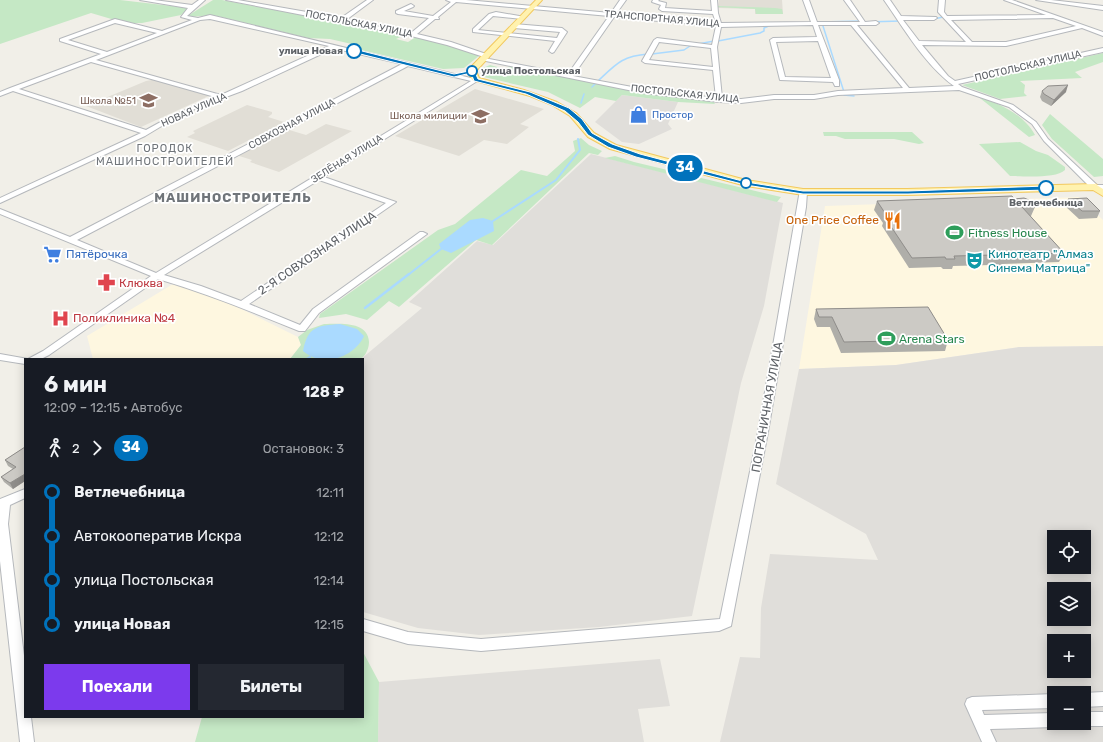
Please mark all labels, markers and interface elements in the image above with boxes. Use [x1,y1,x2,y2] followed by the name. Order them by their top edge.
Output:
[304,8,414,40] street label: ПОСТОЛЬСКАЯ УЛИЦА
[604,8,721,30] street label: ТРАНСПОРТНАЯ УЛИЦА
[346,43,362,59] marker: улица Новая
[279,45,343,57] place label: улица Новая
[974,48,1083,84] street label: ПОСТОЛЬСКАЯ УЛИЦА
[466,65,478,77] marker: улица Постольская
[481,65,581,77] place label: улица Постольская
[630,82,740,106] street label: ПОСТОЛЬСКАЯ УЛИЦА
[159,90,229,130] street label: НОВАЯ УЛИЦА
[139,91,159,111] school or university icon: Школа №51
[80,95,136,107] place label: Школа №51
[247,96,338,152] street label: СОВХОЗНАЯ УЛИЦА
[629,105,649,125] shop icon: Простор
[470,106,490,126] school or university icon: Школа милиции
[652,109,693,121] place label: Простор
[390,110,467,122] place label: Школа милиции
[309,132,385,186] street label: ЗЕЛЁНАЯ УЛИЦА
[96,142,234,168] district label: ГОРОДОК МАШИНОСТРОИТЕЛЕЙ
[667,155,703,181] line badge: 34
[676,159,694,176] text: 34
[740,177,752,189] unlabelled marker
[1038,180,1054,196] marker: Ветлечебница
[154,190,312,205] district label: МАШИНОСТРОИТЕЛЬ
[1009,197,1083,209] place label: Ветлечебница
[255,208,379,298] street label: 2-Я СОВХОЗНАЯ УЛИЦА
[882,210,902,230] restaurant icon: One Price Coffee
[786,213,879,227] place label: One Price Coffee
[945,223,965,243] sports icon: Fitness House
[968,226,1048,240] place label: Fitness House
[43,244,63,264] supermarket icon: Пятёрочка
[66,247,128,261] place label: Пятёрочка
[988,247,1093,275] place label: Кинотеатр "Алмаз Синема Матрица"
[965,251,985,271] theatre icon: Кинотеатр "Алмаз Синема Матрица"
[96,273,116,293] pharmacy icon: Клюква
[119,276,163,290] place label: Клюква
[50,308,70,328] hospital icon: Поликлиника №4
[73,311,176,325] place label: Поликлиника №4
[876,329,896,349] sports icon: Arena Stars
[899,332,965,346] place label: Arena Stars
[749,341,785,473] street label: ПОГРАНИЧНАЯ УЛИЦА
[44,371,107,398] text: 6 мин
[303,383,344,401] text: 128 ₽
[44,400,183,415] text: 12:09 – 12:15 · Автобус
[44,437,66,459] icon: walk
[86,437,108,459] icon: forward
[122,439,140,456] text: 34
[72,441,80,456] text: 2
[263,441,344,456] text: Остановок: 3
[74,483,185,501] text: Ветлечебница
[316,485,344,500] text: 12:11
[74,527,242,545] text: Автокооператив Искра
[314,529,344,544] text: 12:12
[1047,530,1091,730] map controls
[1047,530,1091,574] button: locate
[74,571,214,589] text: улица Постольская
[314,573,344,588] text: 12:14
[1047,582,1091,626] button: layers
[74,615,171,633] text: улица Новая
[314,617,344,632] text: 12:15
[1047,634,1091,678] button: +
[44,664,190,710] button: Поехали
[198,664,344,710] button: Билеты
[1047,686,1091,730] button: −

